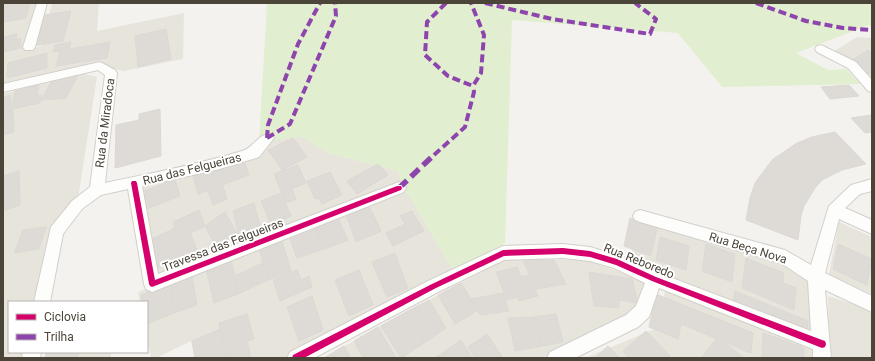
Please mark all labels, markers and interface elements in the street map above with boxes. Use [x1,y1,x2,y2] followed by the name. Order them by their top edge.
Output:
[93,77,117,169] street label: Rua da Miradoca
[141,150,243,188] street label: Rua das Felgueiras
[161,215,285,275] street label: Travessa das Felgueiras
[707,230,789,266] street label: Rua Beça Nova
[602,241,676,282] street label: Rua Reboredo
[8,301,148,353] legend
[44,310,86,324] text: Ciclovia
[44,330,74,344] text: Trilha

